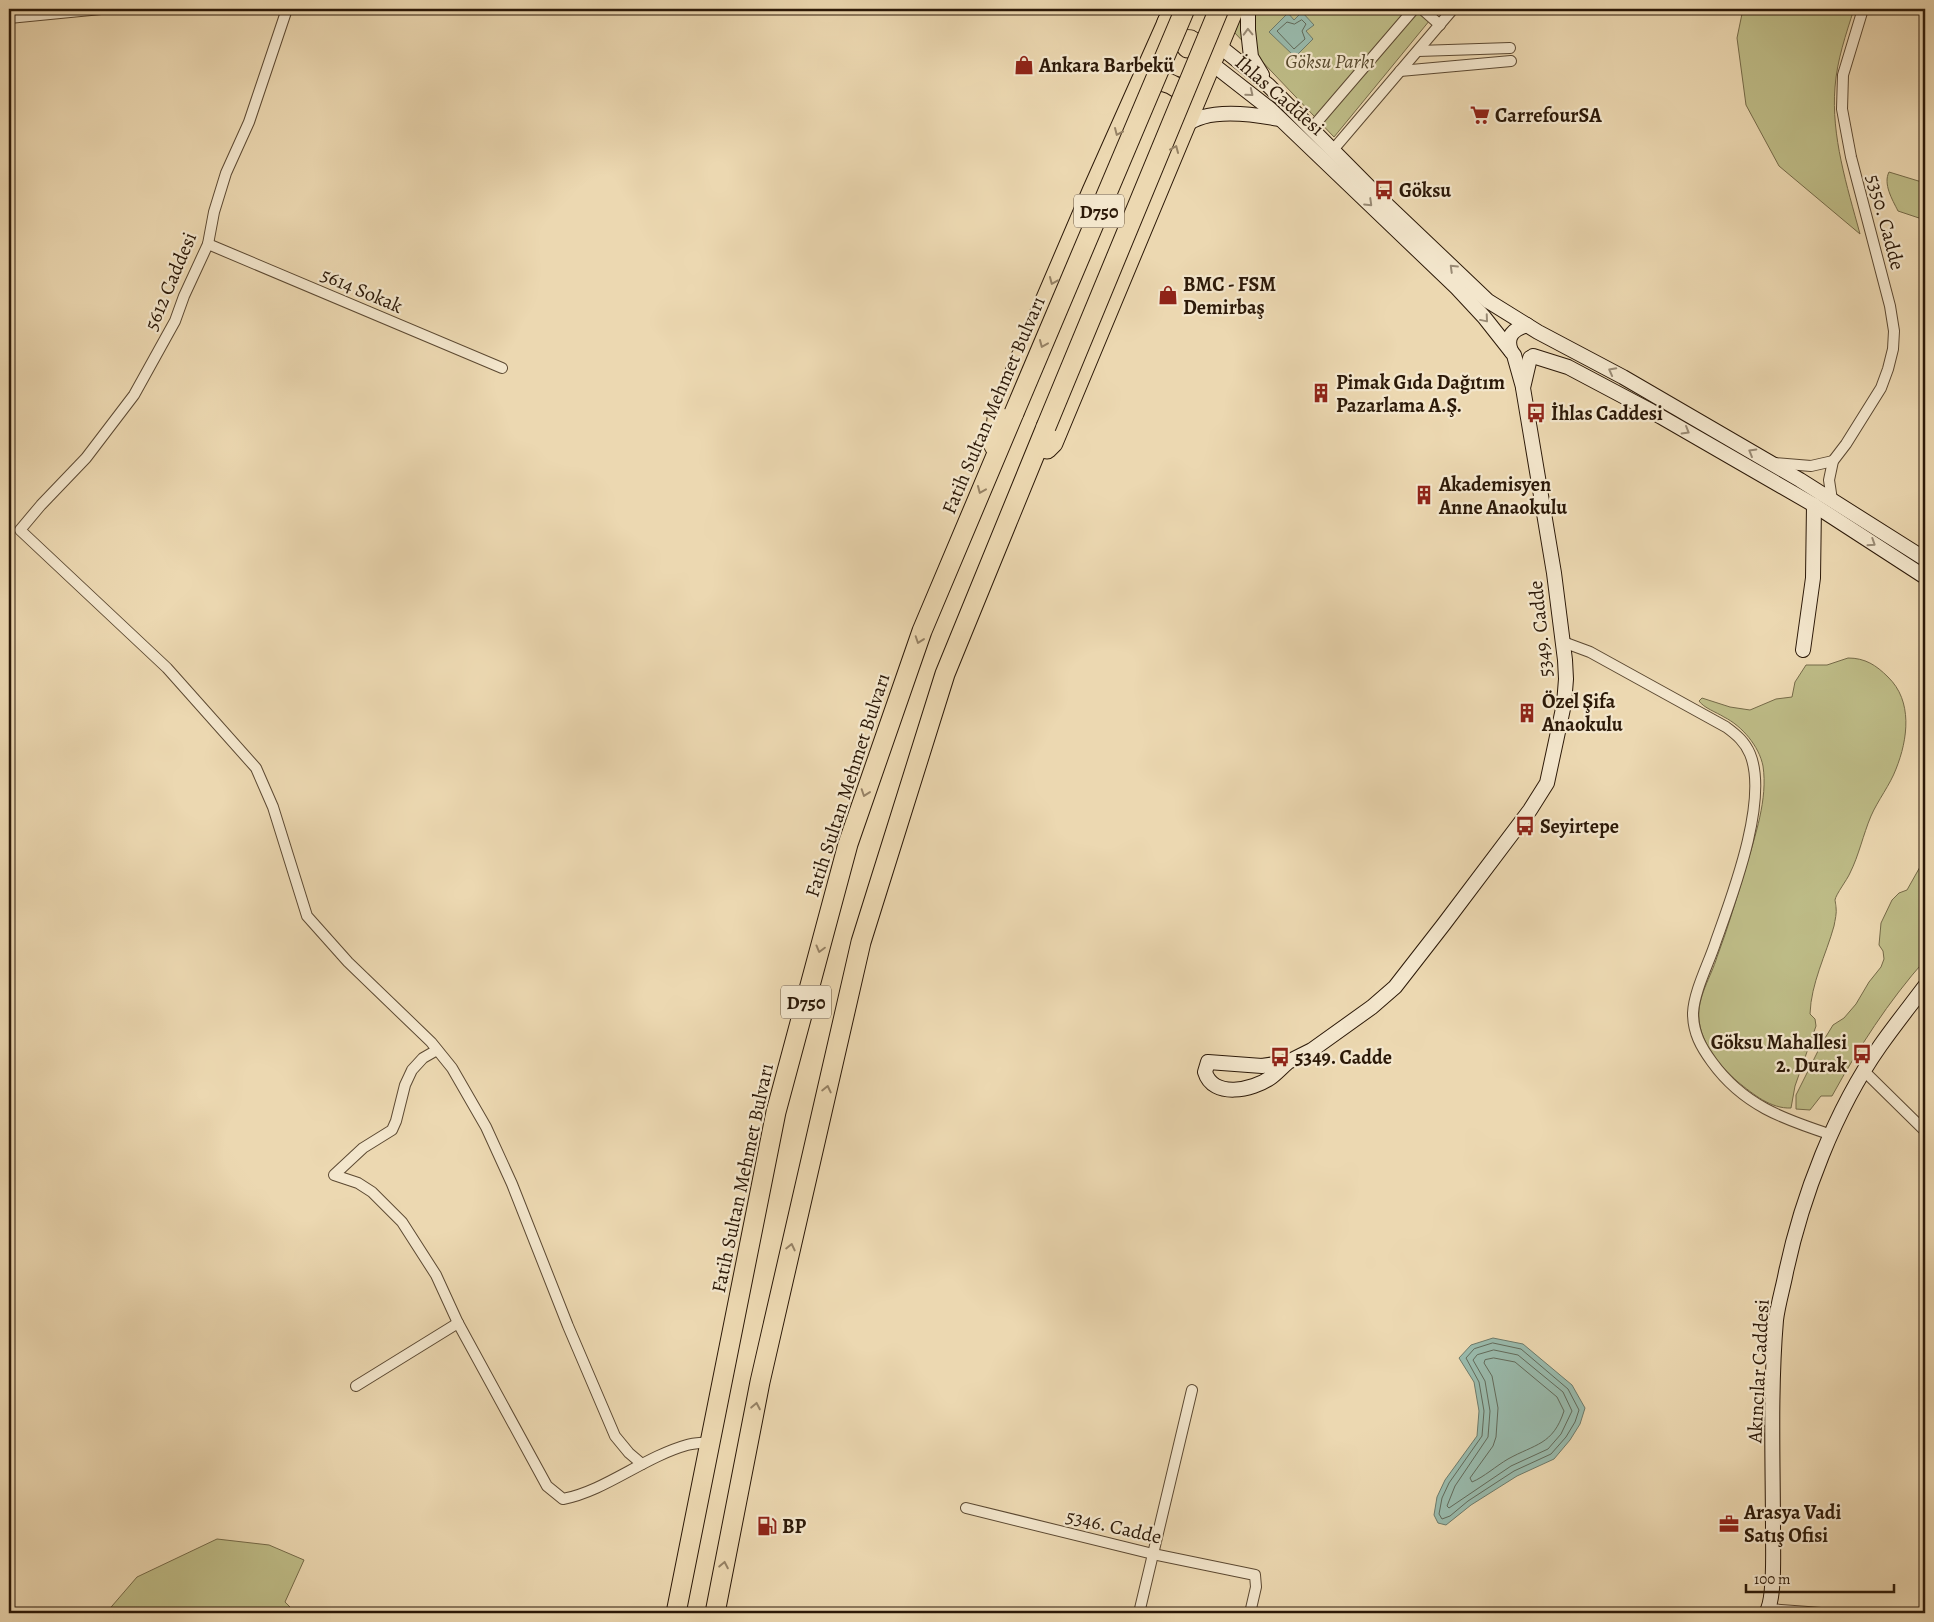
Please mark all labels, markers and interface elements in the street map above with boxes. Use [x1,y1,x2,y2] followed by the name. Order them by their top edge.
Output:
[1243,27,1254,35] one-way arrow
[1285,48,1375,75] park label: Göksu Parkı
[1229,49,1330,142] street label: İhlas Caddesi
[1038,52,1174,79] place label: Ankara Barbekü
[1013,54,1035,76] shop icon: Ankara Barbekü
[1244,87,1253,96] one-way arrow
[1495,102,1602,129] place label: CarrefourSA
[1469,104,1491,126] supermarket icon: CarrefourSA
[1113,127,1124,136] one-way arrow
[1168,145,1179,154] one-way arrow
[1860,171,1911,273] street label: 5350. Cadde
[1399,177,1451,204] place label: Göksu
[1373,179,1395,201] bus stop icon: Göksu
[1074,195,1124,228] road number: D750
[1363,197,1372,206] one-way arrow
[138,228,203,334] street label: 5612 Caddesi
[317,261,407,320] street label: 5614 Sokak
[1449,265,1458,274] one-way arrow
[1183,271,1276,321] place label: BMC - FSM Demirbaş
[1049,276,1060,285] one-way arrow
[1157,284,1179,306] shop icon: BMC - FSM Demirbaş
[935,292,1052,518] street label: Fatih Sultan Mehmet Bulvarı
[1479,313,1488,322] one-way arrow
[1039,339,1049,348] one-way arrow
[1608,367,1617,377] one-way arrow
[1336,369,1505,419] place label: Pimak Gıda Dağıtım Pazarlama A.Ş.
[1310,382,1332,404] building icon: Pimak Gıda Dağıtım Pazarlama A.Ş.
[1551,400,1663,427] place label: İhlas Caddesi
[1525,402,1547,424] bus stop icon: İhlas Caddesi
[1681,425,1690,435] one-way arrow
[1749,449,1758,459] one-way arrow
[1438,471,1567,521] place label: Akademisyen Anne Anaokulu
[1413,484,1435,506] building icon: Akademisyen Anne Anaokulu
[977,485,988,494] one-way arrow
[1867,537,1876,546] one-way arrow
[1522,579,1559,679] street label: 5349. Cadde
[915,635,925,644] one-way arrow
[798,670,896,901] street label: Fatih Sultan Mehmet Bulvarı
[1541,688,1623,738] place label: Özel Şifa Anaokulu
[1516,702,1538,724] building icon: Özel Şifa Anaokulu
[861,789,871,797] one-way arrow
[1540,813,1619,840] place label: Seyirtepe
[1514,815,1536,837] bus stop icon: Seyirtepe
[815,945,825,953] one-way arrow
[781,986,831,1019] road number: D750
[1711,1029,1848,1079] place label: Göksu Mahallesi 2. Durak
[1851,1043,1873,1065] bus stop icon: Göksu Mahallesi 2. Durak
[1295,1044,1392,1071] place label: 5349. Cadde
[1269,1046,1291,1068] bus stop icon: 5349. Cadde
[705,1061,780,1295] street label: Fatih Sultan Mehmet Bulvarı
[821,1084,832,1093] one-way arrow
[785,1243,796,1252] one-way arrow
[1741,1299,1776,1445] street label: Akıncılar Caddesi
[750,1402,760,1410] one-way arrow
[1743,1499,1842,1549] place label: Arasya Vadi Satış Ofisi
[1064,1502,1164,1551] street label: 5346. Cadde
[782,1513,807,1540] place label: BP
[1718,1513,1740,1535] office icon: Arasya Vadi Satış Ofisi
[756,1515,778,1537] fuel station icon: BP
[719,1561,729,1570] one-way arrow
[1746,1562,1894,1594] scale bar
[1754,1569,1791,1589] text: 100 m

